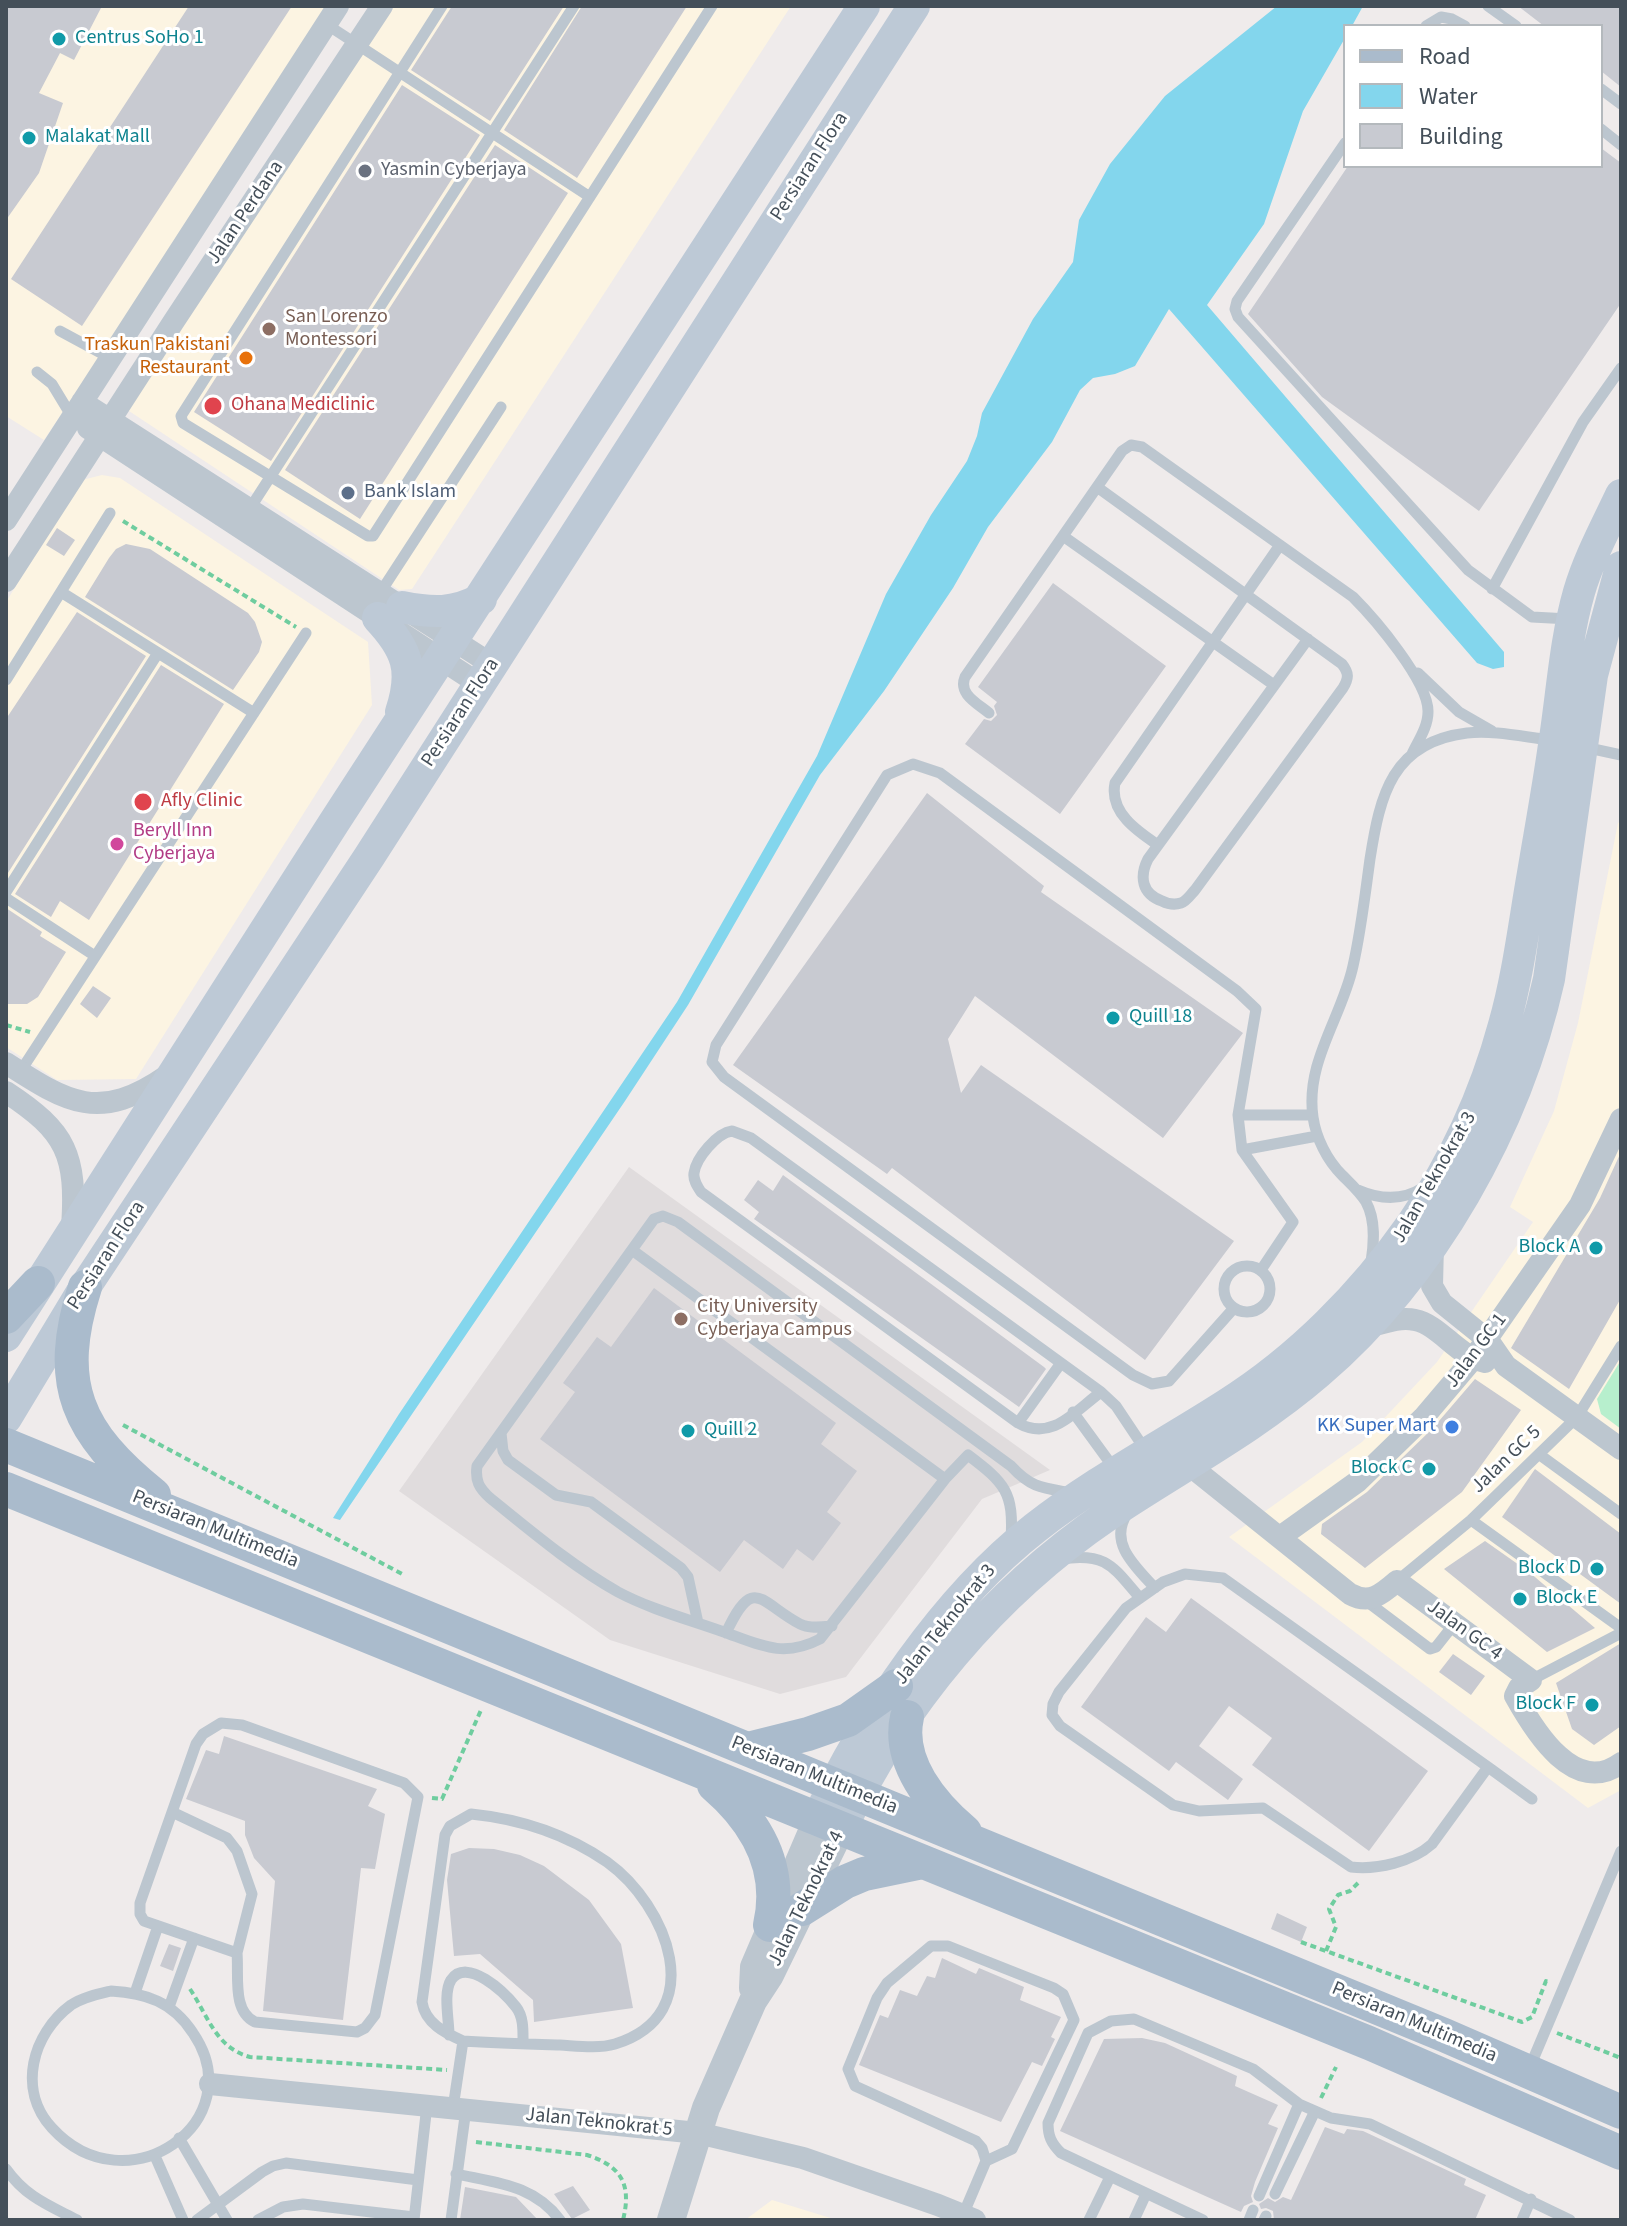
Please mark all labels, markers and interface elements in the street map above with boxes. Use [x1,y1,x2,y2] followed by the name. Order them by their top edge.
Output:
[1343,24,1603,168] legend
[75,27,204,51] place label: Centrus SoHo 1
[50,30,68,48] marker: Centrus SoHo 1
[1419,39,1471,74] text: Road
[1419,79,1477,114] text: Water
[766,108,854,226] street label: Persiaran Flora
[1419,119,1503,154] text: Building
[45,126,150,150] place label: Malakat Mall
[20,129,38,147] marker: Malakat Mall
[203,157,289,269] street label: Jalan Perdana
[381,159,527,183] place label: Yasmin Cyberjaya
[356,162,374,180] marker: Yasmin Cyberjaya
[285,306,388,353] place label: San Lorenzo Montessori
[260,320,278,338] marker: San Lorenzo Montessori
[84,334,230,381] place label: Traskun Pakistani Restaurant
[237,349,255,367] marker: Traskun Pakistani Restaurant
[231,394,375,418] place label: Ohana Mediclinic
[202,395,224,417] marker: Ohana Mediclinic
[364,481,456,505] place label: Bank Islam
[339,484,357,502] marker: Bank Islam
[417,654,505,772] street label: Persiaran Flora
[161,790,242,814] place label: Afly Clinic
[132,791,154,813] marker: Afly Clinic
[133,820,215,867] place label: Beryll Inn Cyberjaya
[108,835,126,853] marker: Beryll Inn Cyberjaya
[1129,1006,1192,1030] place label: Quill 18
[1104,1009,1122,1027] marker: Quill 18
[1388,1108,1482,1248] street label: Jalan Teknokrat 3
[63,1197,151,1315] street label: Persiaran Flora
[1518,1236,1580,1260] place label: Block A
[1587,1239,1605,1257] marker: Block A
[697,1296,852,1343] place label: City University Cyberjaya Campus
[1441,1309,1513,1393] street label: Jalan GC 1
[672,1310,690,1328] marker: City University Cyberjaya Campus
[1317,1415,1436,1439] place label: KK Super Mart
[1443,1418,1461,1436] marker: KK Super Mart
[704,1419,757,1443] place label: Quill 2
[1467,1421,1547,1499] street label: Jalan GC 5
[679,1422,697,1440] marker: Quill 2
[1351,1457,1413,1481] place label: Block C
[1420,1460,1438,1478] marker: Block C
[128,1486,302,1574] street label: Persiaran Multimedia
[1518,1557,1581,1581] place label: Block D
[890,1560,1002,1690] street label: Jalan Teknokrat 3
[1588,1560,1606,1578] marker: Block D
[1536,1587,1597,1611] place label: Block E
[1511,1590,1529,1608] marker: Block E
[1422,1596,1506,1666] street label: Jalan GC 4
[1515,1693,1576,1717] place label: Block F
[1583,1696,1601,1714] marker: Block F
[727,1732,901,1820] street label: Persiaran Multimedia
[764,1827,850,1971] street label: Jalan Teknokrat 4
[1328,1977,1500,2069] street label: Persiaran Multimedia
[524,2103,674,2143] street label: Jalan Teknokrat 5

